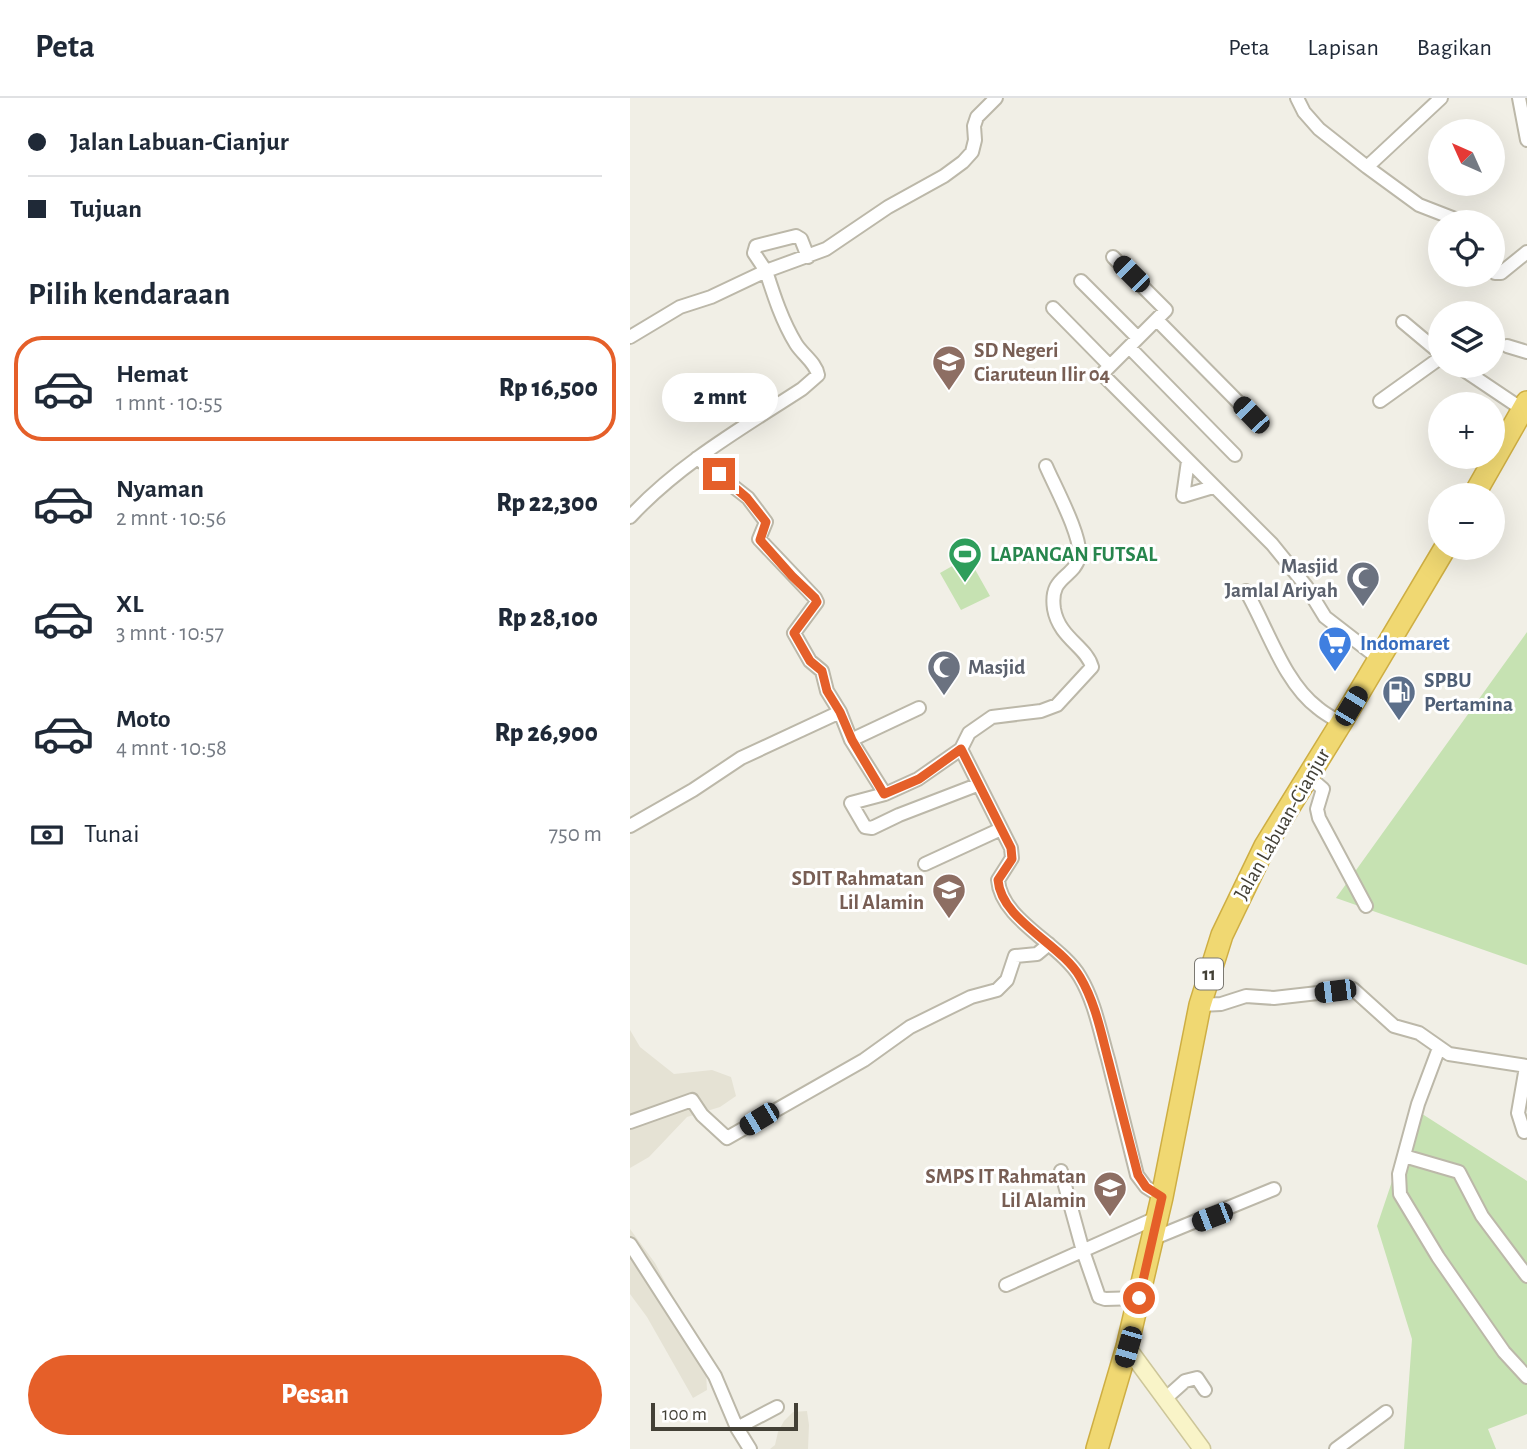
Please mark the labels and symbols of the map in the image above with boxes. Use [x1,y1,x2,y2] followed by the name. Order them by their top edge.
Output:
[1428,119,1505,196] north arrow
[1109,252,1154,296] car
[974,340,1110,385] place label: SD Negeri Ciaruteun Ilir 04
[930,343,968,392] school or university icon: SD Negeri Ciaruteun Ilir 04
[661,372,777,422] callout: 2 mnt
[1229,393,1274,437] car
[703,458,735,490] route end
[946,535,984,584] sports icon: LAPANGAN FUTSAL
[990,544,1158,565] place label: LAPANGAN FUTSAL
[1224,556,1338,601] place label: Masjid Jamlal Ariyah
[1344,559,1382,608] mosque icon: Masjid Jamlal Ariyah
[1316,624,1354,673] supermarket icon: Indomaret
[1360,633,1450,654] place label: Indomaret
[925,648,963,697] mosque icon: Masjid
[968,657,1025,678] place label: Masjid
[1424,670,1513,715] place label: SPBU Pertamina
[1380,673,1418,722] fuel station icon: SPBU Pertamina
[1332,683,1371,729] car
[1230,745,1334,903] street label: Jalan Labuan-Cianjur
[792,868,924,913] place label: SDIT Rahmatan Lil Alamin
[930,871,968,920] school or university icon: SDIT Rahmatan Lil Alamin
[1195,958,1223,989] road number: 11
[1313,978,1358,1004] car
[736,1099,783,1139] car
[925,1166,1086,1211] place label: SMPS IT Rahmatan Lil Alamin
[1091,1169,1129,1218] school or university icon: SMPS IT Rahmatan Lil Alamin
[1189,1200,1236,1234] car
[1123,1282,1155,1314] route start
[1113,1324,1144,1370] car
[651,1400,798,1432] scale bar

